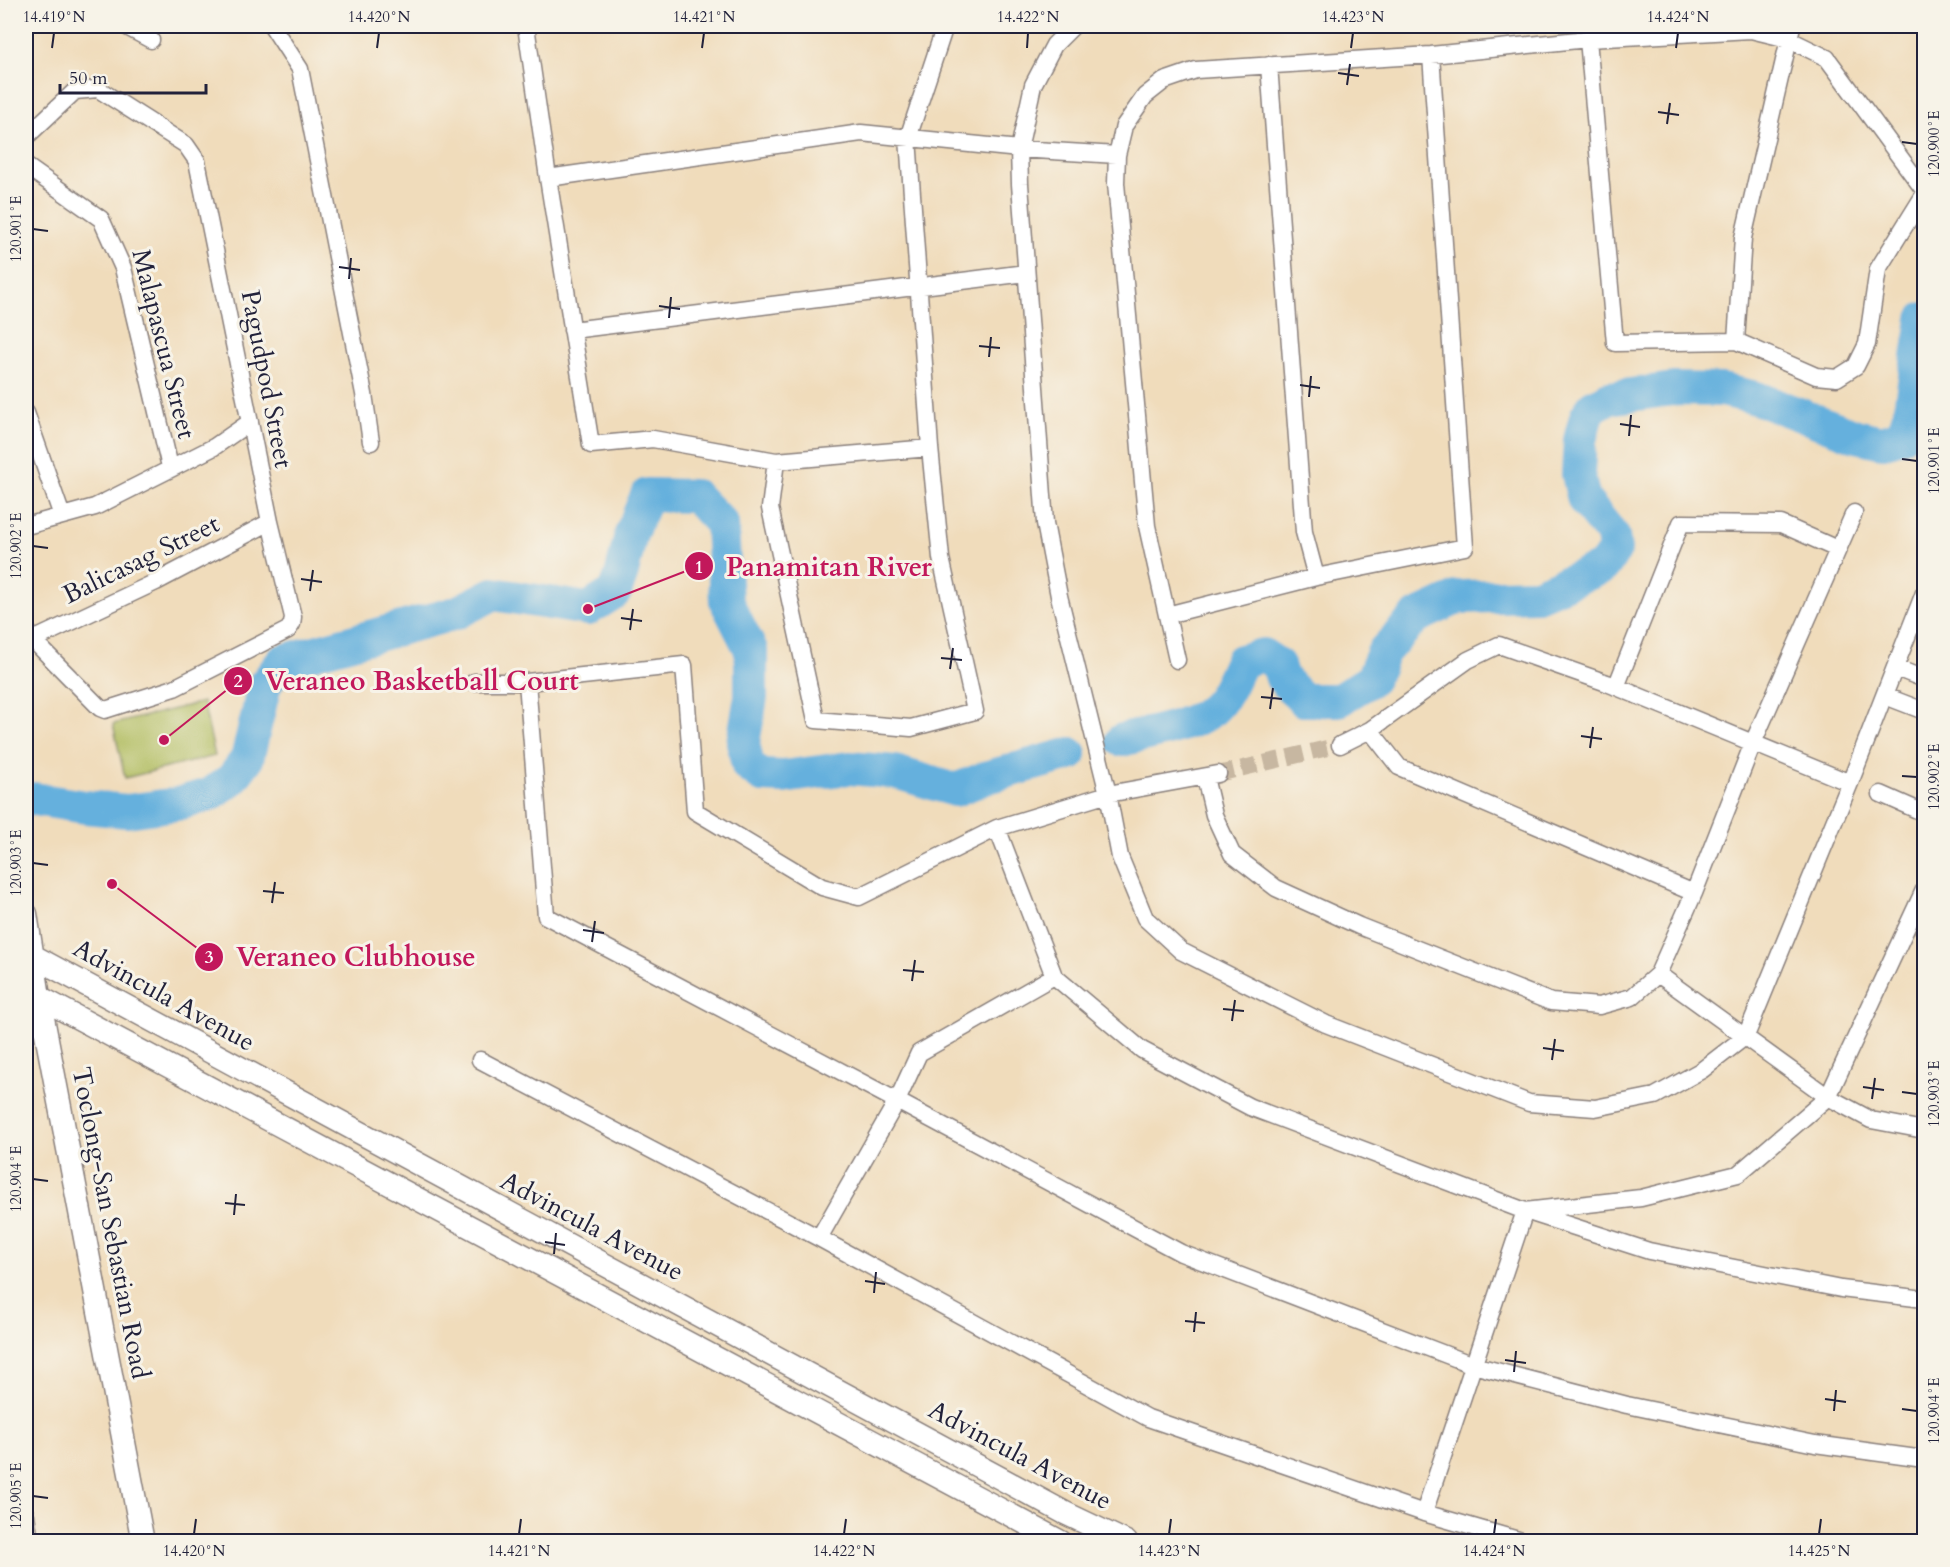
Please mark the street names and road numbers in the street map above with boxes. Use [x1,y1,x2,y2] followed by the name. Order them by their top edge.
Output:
[124,246,204,442] street label: Malapascua Street
[233,287,301,471] street label: Pagudpod Street
[57,506,225,612] street label: Balicasag Street
[67,931,261,1059] street label: Advincula Avenue
[64,1064,158,1382] street label: Toclong-San Sebastian Road
[494,1163,690,1289] street label: Advincula Avenue
[922,1392,1118,1518] street label: Advincula Avenue

